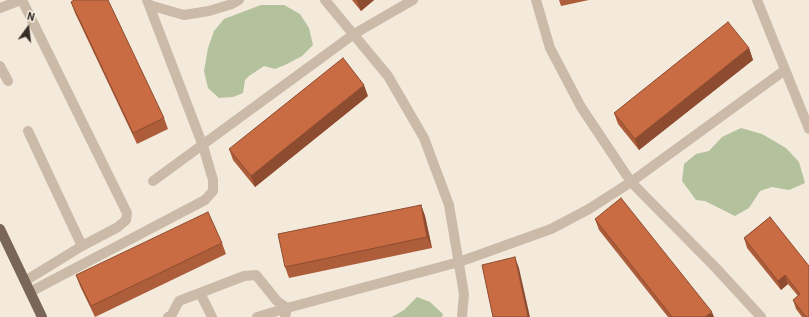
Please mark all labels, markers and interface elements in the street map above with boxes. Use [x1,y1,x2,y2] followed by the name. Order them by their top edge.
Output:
[8,8,48,48] north arrow
[26,9,36,23] text: N

